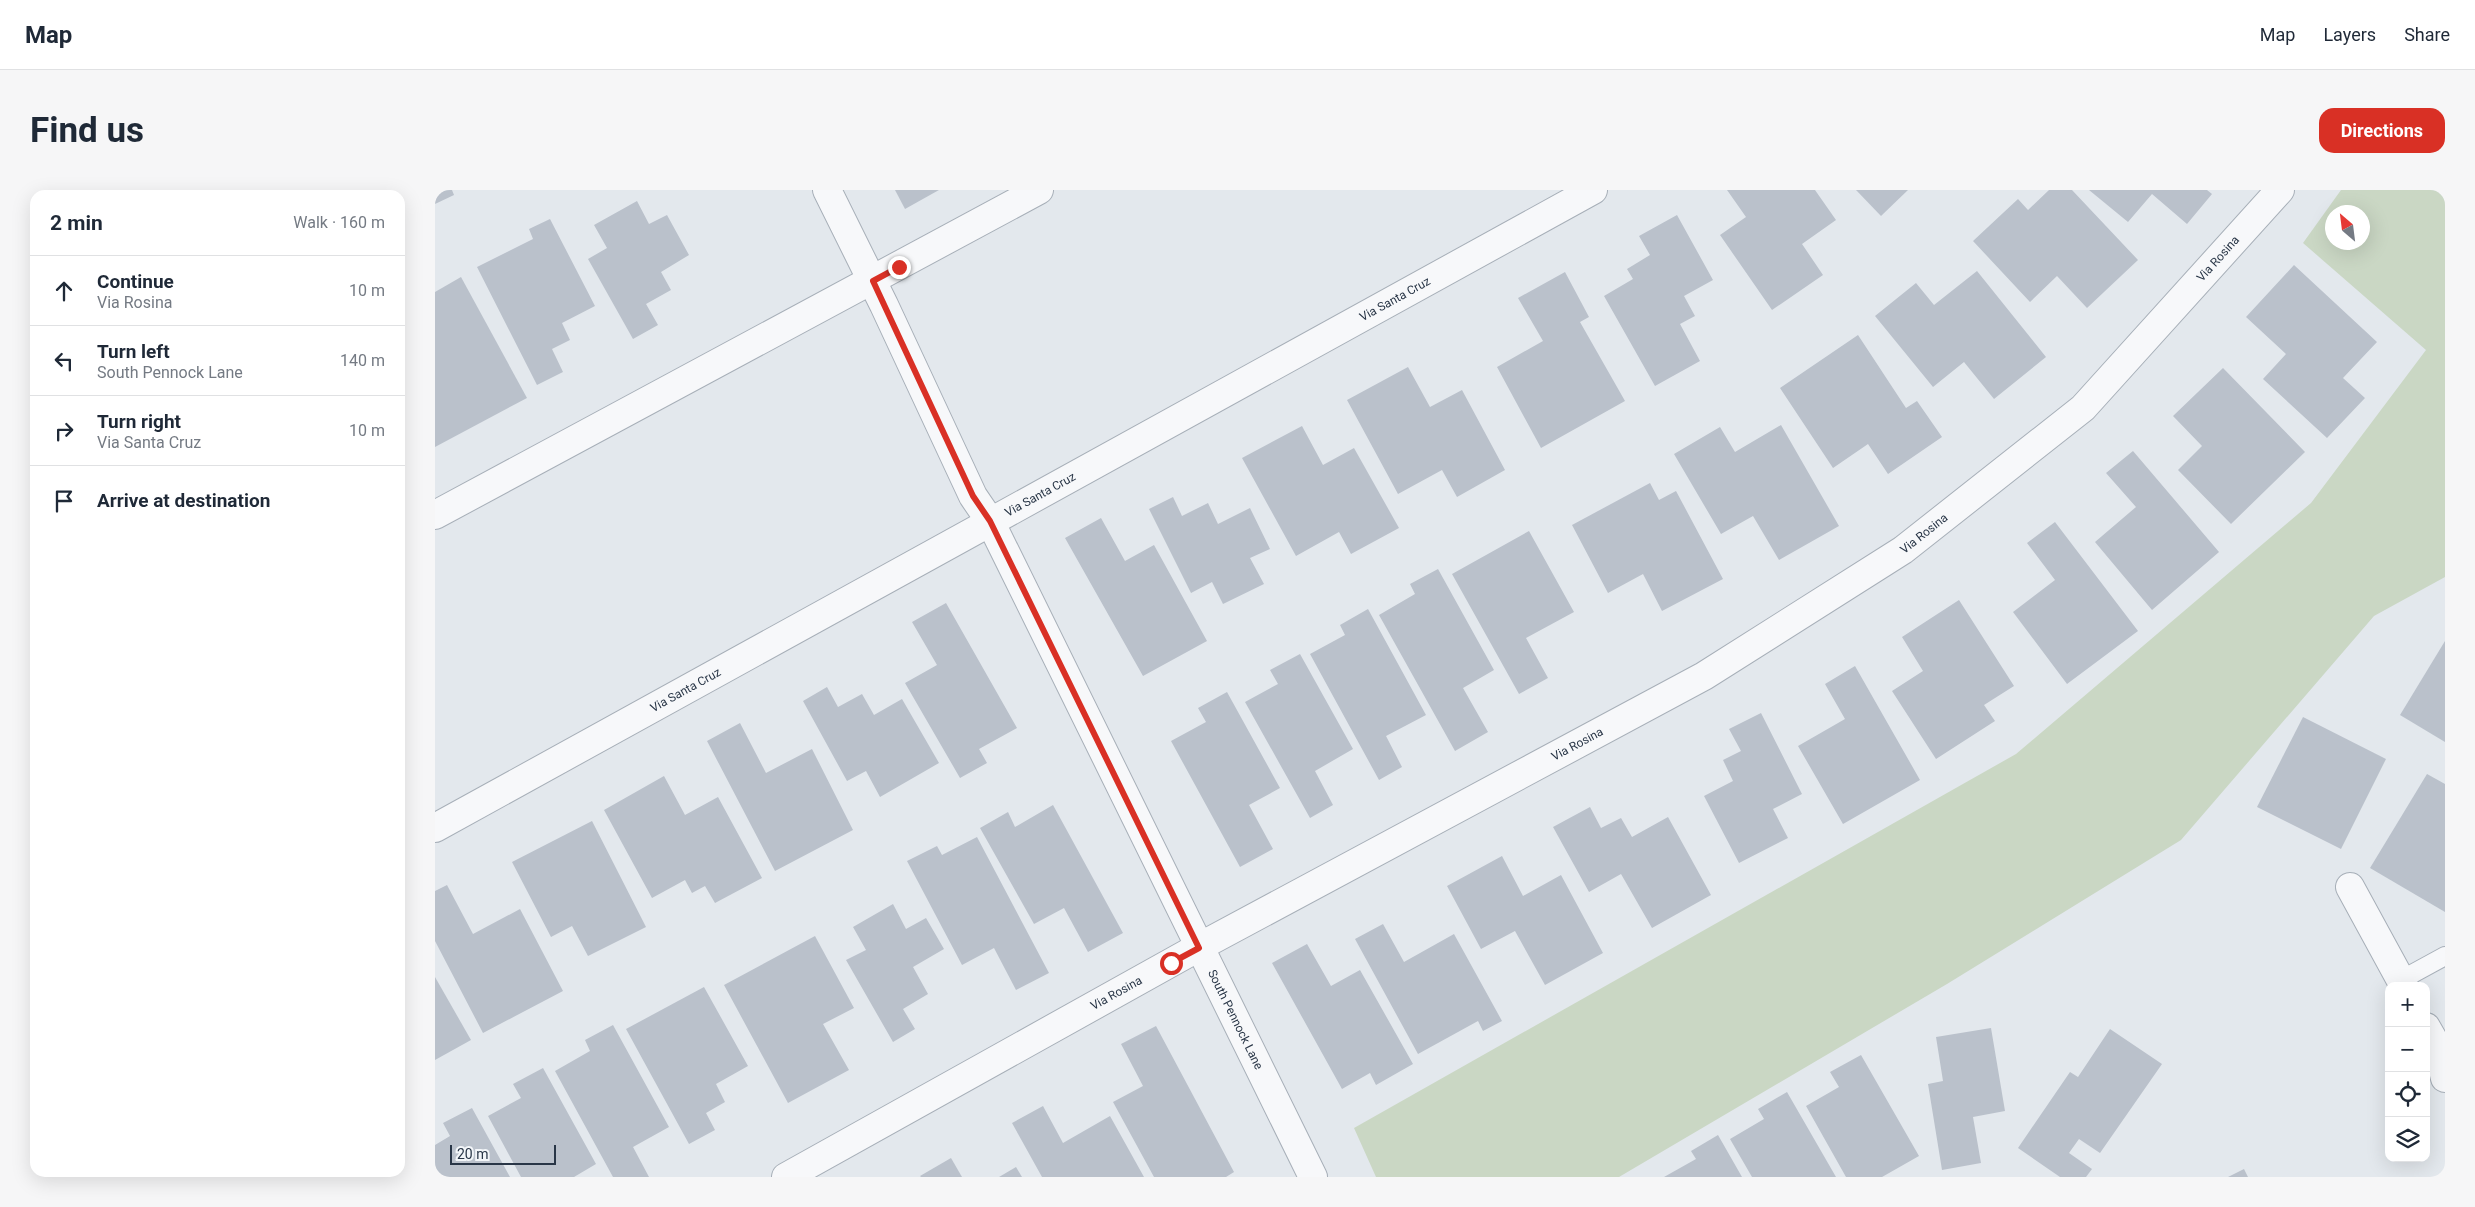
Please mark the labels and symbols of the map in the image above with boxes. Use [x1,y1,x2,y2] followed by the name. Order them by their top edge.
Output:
[2325,205,2370,250] north arrow
[2194,233,2242,284] street label: Via Rosina
[888,256,911,279] route end
[1357,274,1433,324] street label: Via Santa Cruz
[1003,470,1078,520] street label: Via Santa Cruz
[1897,510,1950,557] street label: Via Rosina
[648,665,723,715] street label: Via Santa Cruz
[1549,724,1606,764] street label: Via Rosina
[1160,952,1183,975] route start
[1205,967,1266,1072] street label: South Pennock Lane
[1088,973,1144,1013] street label: Via Rosina
[450,1142,556,1165] scale bar

